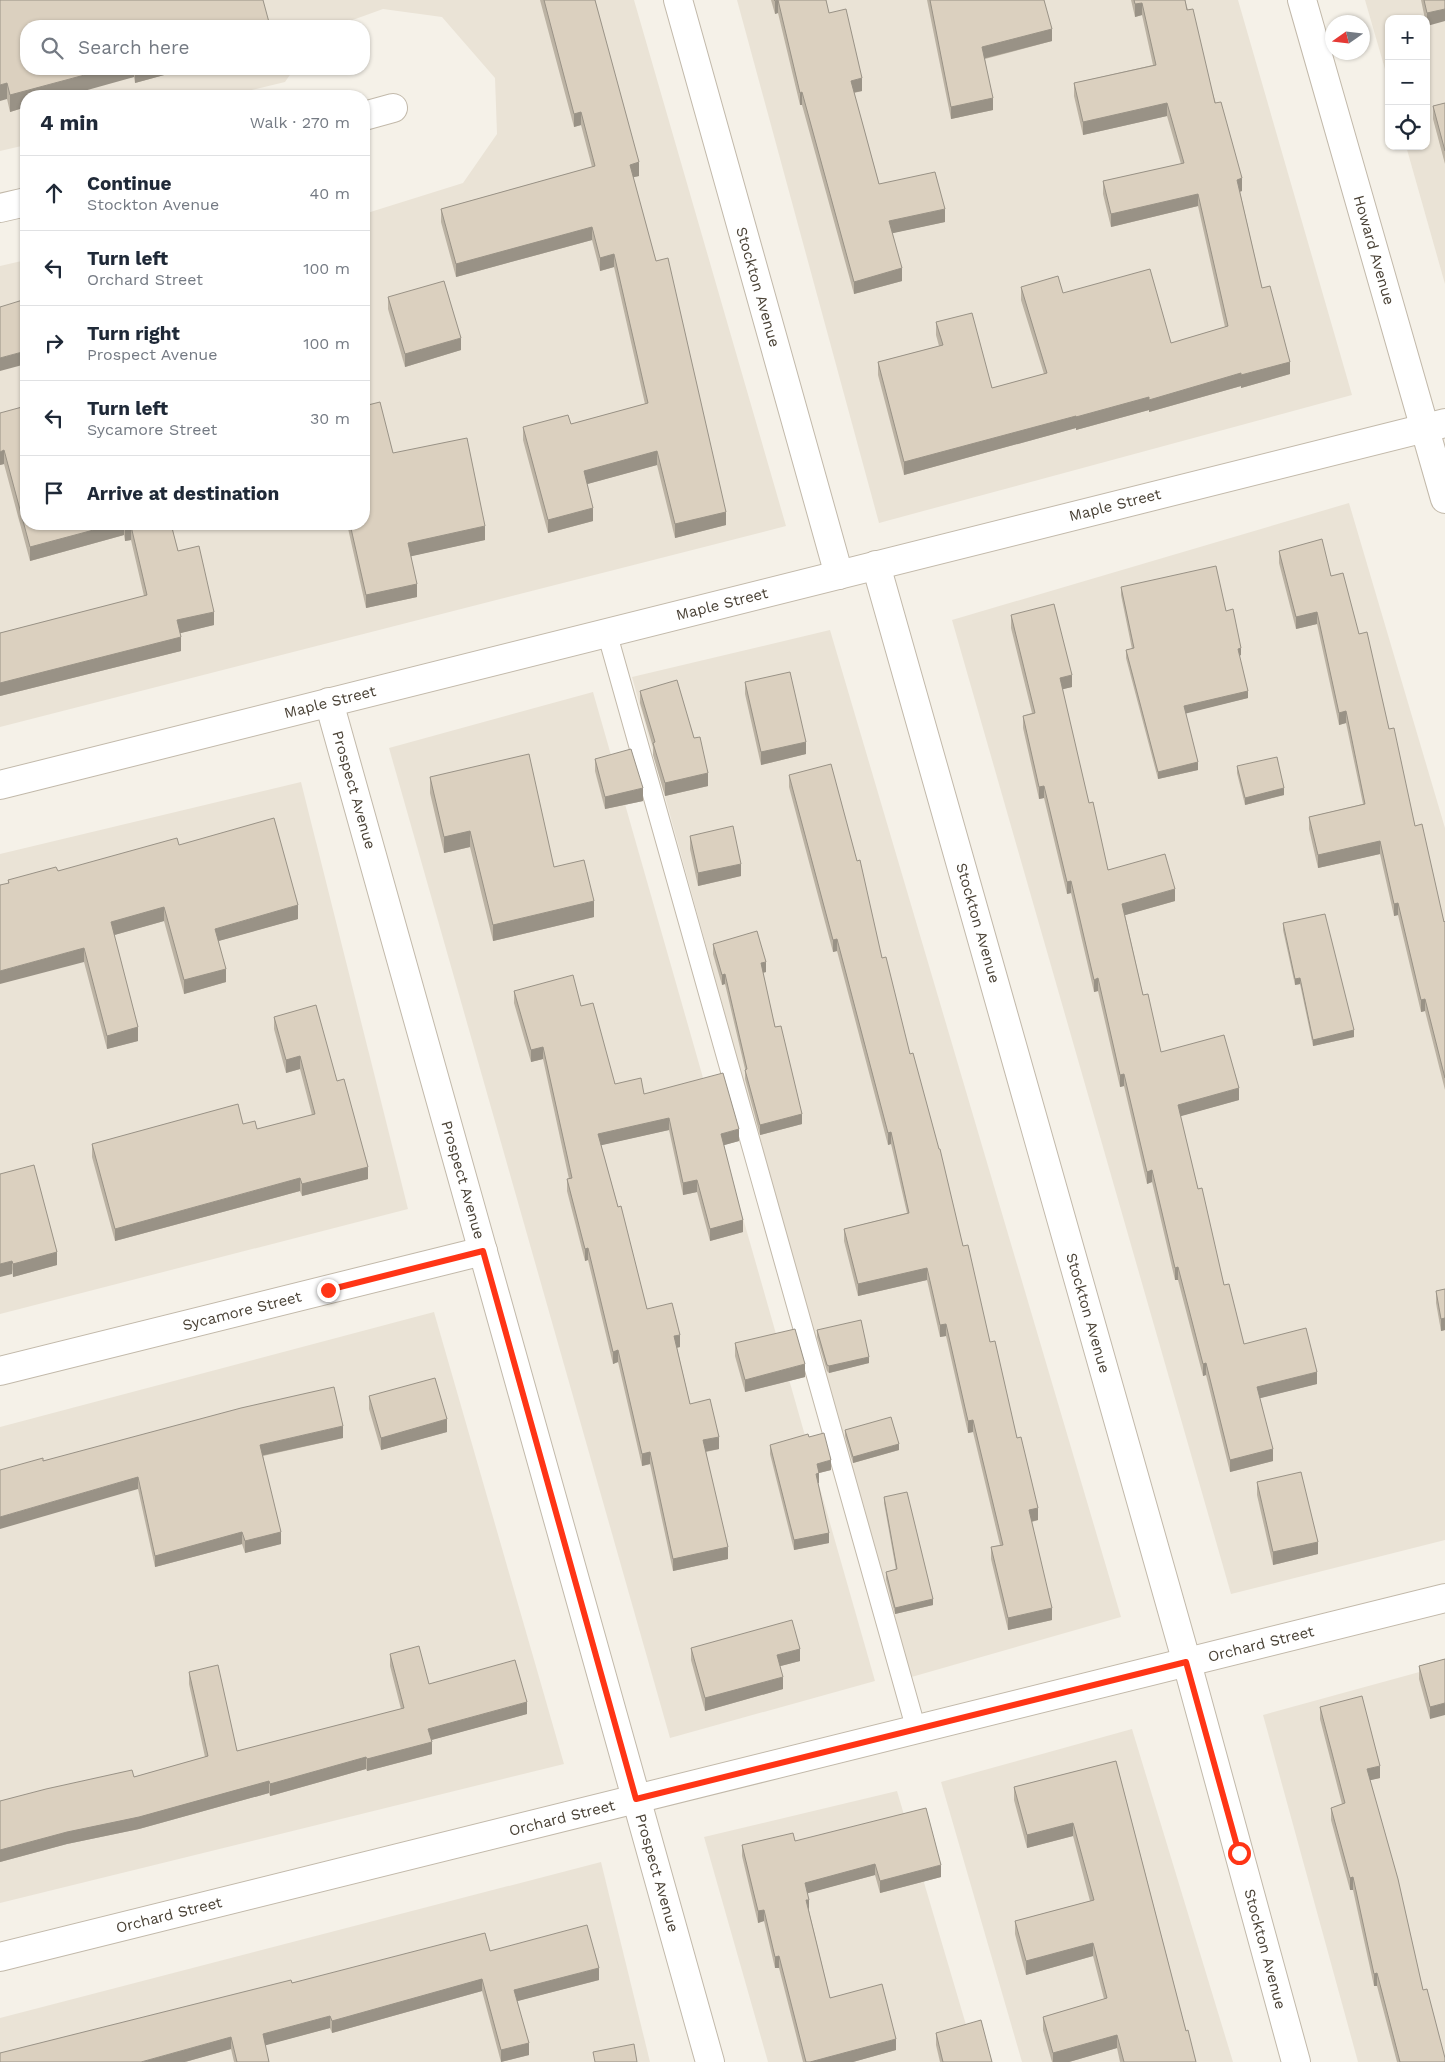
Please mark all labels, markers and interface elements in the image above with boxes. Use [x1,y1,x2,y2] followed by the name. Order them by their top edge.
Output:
[1325,15,1370,60] north arrow
[1385,15,1430,150] map controls
[1385,15,1430,60] button: +
[20,20,370,75] search box
[38,34,66,62] icon: search
[78,36,189,59] text: Search here
[1385,60,1430,105] button: −
[1385,105,1430,150] button: locate
[40,110,98,135] text: 4 min
[250,113,350,132] text: Walk · 270 m
[87,172,171,195] text: Continue
[40,179,68,207] icon: ahead
[310,184,350,203] text: 40 m
[1350,193,1398,307] street label: Howard Avenue
[87,195,219,214] text: Stockton Avenue
[732,225,784,349] street label: Stockton Avenue
[87,247,168,270] text: Turn left
[40,254,68,282] icon: left
[303,259,350,278] text: 100 m
[87,270,203,289] text: Orchard Street
[87,322,180,345] text: Turn right
[40,329,68,357] icon: right
[303,334,350,353] text: 100 m
[87,345,217,364] text: Prospect Avenue
[87,397,168,420] text: Turn left
[40,404,68,432] icon: left
[310,409,350,428] text: 30 m
[87,420,217,439] text: Sycamore Street
[40,479,68,507] icon: arrive
[87,482,279,505] text: Arrive at destination
[1067,485,1164,525] street label: Maple Street
[674,584,771,624] street label: Maple Street
[282,682,379,722] street label: Maple Street
[328,729,380,851] street label: Prospect Avenue
[952,861,1004,985] street label: Stockton Avenue
[437,1119,489,1241] street label: Prospect Avenue
[1062,1251,1114,1375] street label: Stockton Avenue
[317,1279,340,1302] route end
[181,1287,304,1334] street label: Sycamore Street
[1206,1622,1317,1666] street label: Orchard Street
[507,1796,618,1840] street label: Orchard Street
[631,1812,683,1934] street label: Prospect Avenue
[1228,1842,1251,1865] route start
[1240,1887,1290,2011] street label: Stockton Avenue
[114,1893,225,1937] street label: Orchard Street

